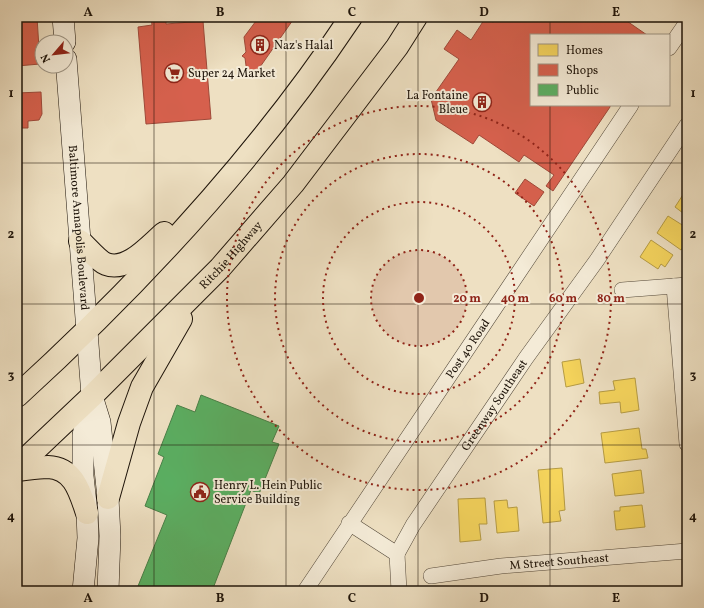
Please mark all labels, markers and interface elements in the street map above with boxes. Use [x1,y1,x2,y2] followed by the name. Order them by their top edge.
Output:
[83,4,93,22] text: A
[216,4,225,22] text: B
[348,4,356,22] text: C
[479,4,489,22] text: D
[612,4,620,22] text: E
[34,34,74,74] north arrow
[249,34,271,56] building icon: Naz's Halal
[530,34,670,106] legend
[274,38,333,54] place label: Naz's Halal
[566,43,603,59] text: Homes
[38,51,55,65] text: N
[163,62,185,84] supermarket icon: Super 24 Market
[566,63,598,79] text: Shops
[188,66,275,82] place label: Super 24 Market
[566,83,599,99] text: Public
[8,85,14,103] text: 1
[690,85,696,103] text: 1
[407,88,468,118] place label: La Fontaine Bleue
[471,91,493,113] building icon: La Fontaine Bleue
[64,144,92,311] street label: Baltimore Annapolis Boulevard
[196,218,267,293] street label: Ritchie Highway
[8,226,15,244] text: 2
[690,226,697,244] text: 2
[412,291,426,305] centre of rings
[453,291,481,307] text: 20 m
[501,291,530,307] text: 40 m
[549,291,577,307] text: 60 m
[597,291,625,307] text: 80 m
[443,316,494,382] street label: Post 40 Road
[458,357,532,455] street label: Greenway Southeast
[8,367,15,385] text: 3
[690,367,697,385] text: 3
[214,478,322,508] place label: Henry L. Hein Public Service Building
[189,481,211,503] public building icon: Henry L. Hein Public Service Building
[7,508,15,526] text: 4
[689,508,697,526] text: 4
[509,550,610,574] street label: M Street Southeast
[83,590,93,608] text: A
[216,590,225,608] text: B
[348,590,356,608] text: C
[479,590,489,608] text: D
[612,590,620,608] text: E

